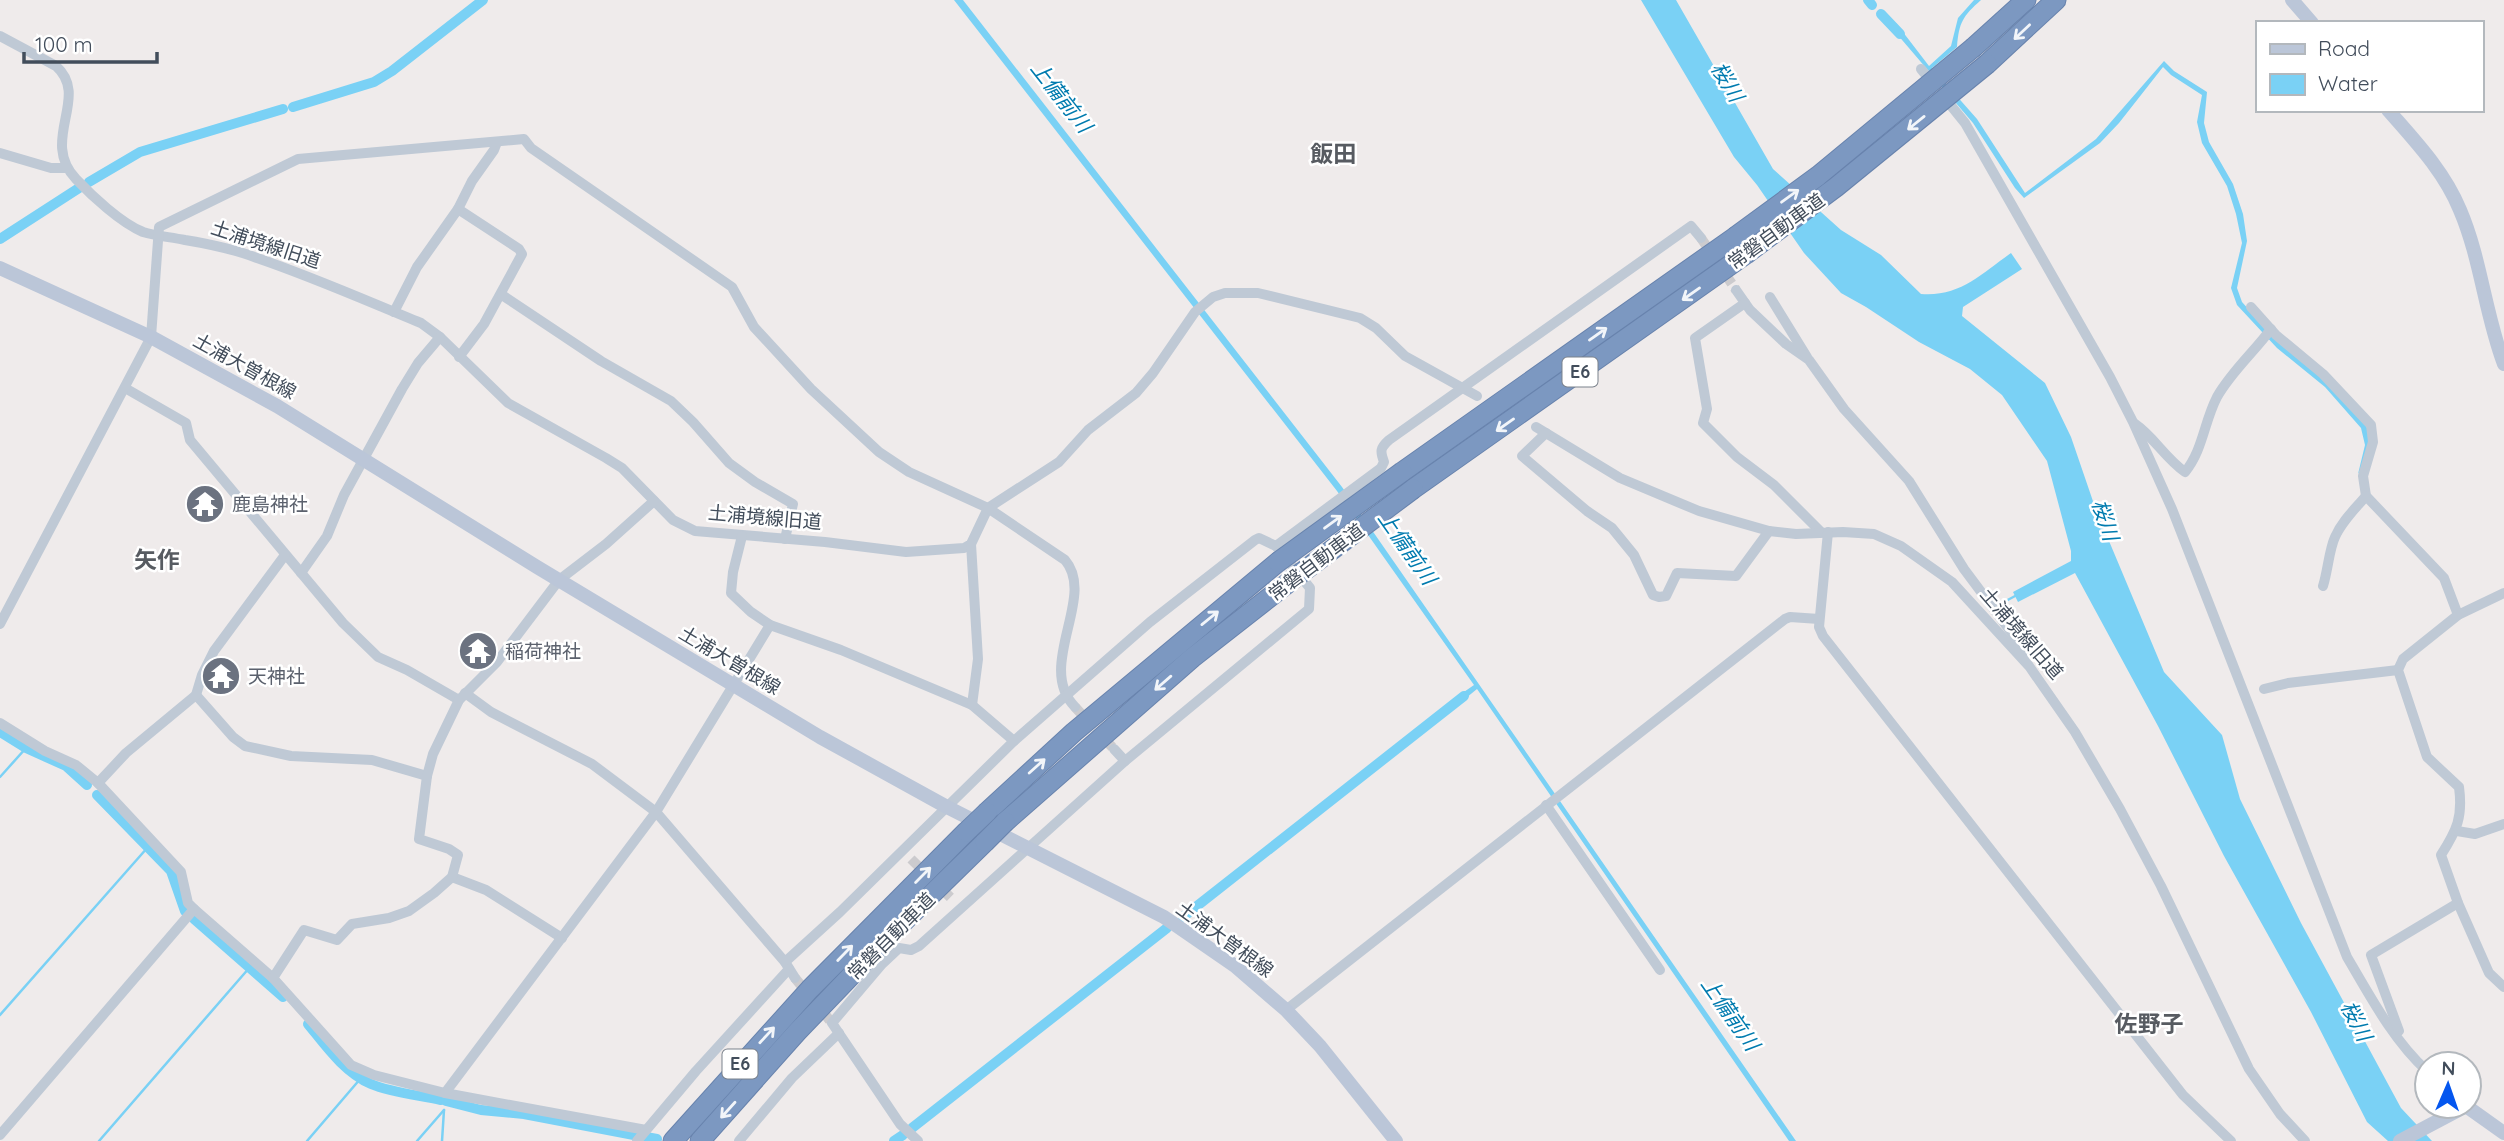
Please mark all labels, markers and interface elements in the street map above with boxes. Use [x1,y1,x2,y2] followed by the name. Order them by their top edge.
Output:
[24,21,158,65] scale bar
[2256,21,2483,112] legend
[2013,24,2031,40] one-way arrow
[35,31,93,57] text: 100 m
[2318,35,2370,61] text: Road
[1026,55,1099,139] water label: 上備前川
[1706,57,1751,108] water label: 桜川
[2318,70,2378,96] text: Water
[1907,115,1925,131] one-way arrow
[1310,139,1356,168] district label: 飯田
[1723,188,1829,274] street label: 常磐自動車道
[1780,189,1799,204] one-way arrow
[208,215,324,273] street label: 土浦境線旧道
[1682,287,1701,301] one-way arrow
[1588,327,1607,341] one-way arrow
[189,328,301,404] street label: 土浦大曽根線
[1562,358,1598,386] road number: E6
[1496,418,1515,432] one-way arrow
[184,483,226,525] temple icon: 鹿島神社
[232,492,308,516] place label: 鹿島神社
[2087,496,2125,546] water label: 桜川
[707,500,823,534] street label: 土浦境線旧道
[1373,506,1444,591] water label: 上備前川
[1323,515,1342,529] one-way arrow
[1263,518,1369,606] street label: 常磐自動車道
[134,545,180,574] district label: 矢作
[1976,582,2068,684] street label: 土浦境線旧道
[1200,610,1218,626] one-way arrow
[675,620,785,700] street label: 土浦大曽根線
[457,630,499,672] temple icon: 稲荷神社
[505,639,581,663] place label: 稲荷神社
[200,655,242,697] temple icon: 天神社
[248,664,305,688] place label: 天神社
[1154,675,1172,691] one-way arrow
[1028,758,1046,774] one-way arrow
[914,866,931,883] one-way arrow
[842,887,940,985] street label: 常磐自動車道
[1172,896,1278,982] street label: 土浦大曽根線
[836,945,853,962] one-way arrow
[1696,972,1767,1057] water label: 上備前川
[2336,996,2379,1047] water label: 桜川
[2115,1009,2184,1038] district label: 佐野子
[759,1027,776,1044] one-way arrow
[722,1050,758,1078] road number: E6
[2413,1050,2483,1120] north arrow
[2441,1056,2456,1080] text: N
[720,1101,736,1119] one-way arrow

